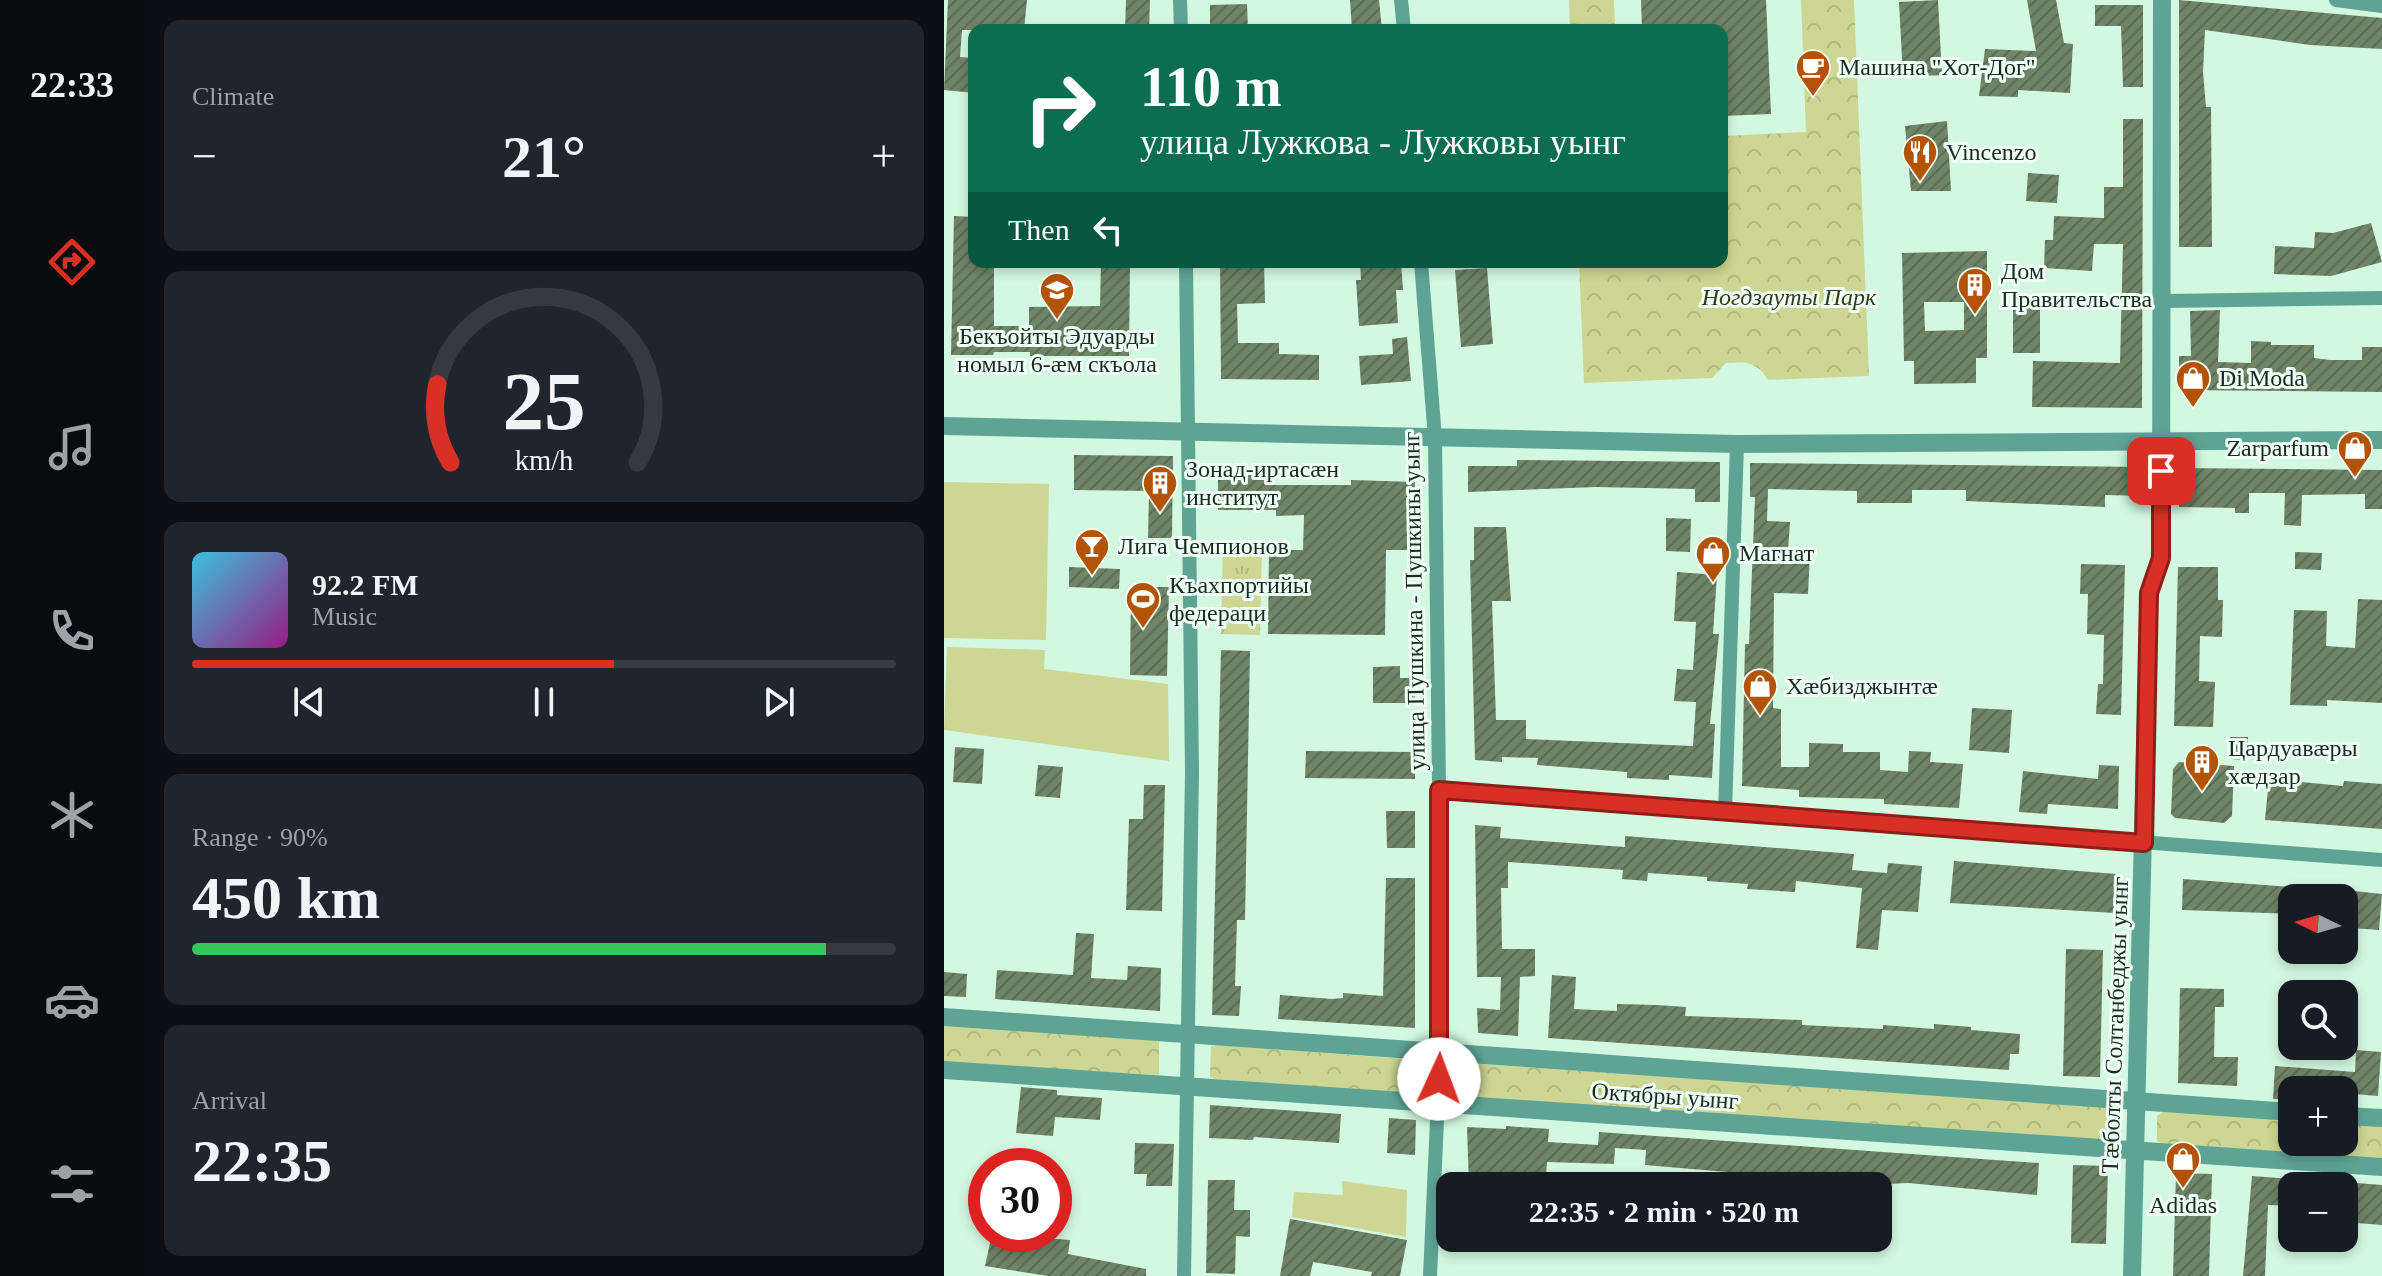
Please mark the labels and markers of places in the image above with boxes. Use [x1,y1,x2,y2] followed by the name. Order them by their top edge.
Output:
[1794,48,1832,98] cafe icon: Машина "Хот-Дог"
[1839,54,2036,80] place label: Машина "Хот-Дог"
[1901,133,1939,183] restaurant icon: Vincenzo
[1946,139,2037,165] place label: Vincenzo
[2001,258,2152,312] place label: Дом Правительства
[1956,266,1994,316] building icon: Дом Правительства
[1038,271,1076,321] school or university icon: Бекъойты Эдуарды номыл 6-æм скъола
[957,323,1157,377] place label: Бекъойты Эдуарды номыл 6-æм скъола
[2174,359,2212,409] shop icon: Di Moda
[2219,365,2305,391] place label: Di Moda
[2336,429,2374,479] shop icon: Zarparfum
[2226,435,2329,461] place label: Zarparfum
[2127,437,2195,505] pin
[1186,456,1339,510] place label: Зонад-иртасæн институт
[1141,464,1179,514] building icon: Зонад-иртасæн институт
[1073,527,1111,577] bar icon: Лига Чемпионов
[1118,533,1289,559] place label: Лига Чемпионов
[1694,534,1732,584] shop icon: Магнат
[1739,540,1815,566] place label: Магнат
[1169,572,1309,626] place label: Къахпортийы федераци
[1124,580,1162,630] sports icon: Къахпортийы федераци
[1741,667,1779,717] shop icon: Хæбизджынтæ
[1786,673,1938,699] place label: Хæбизджынтæ
[2228,735,2358,789] place label: Цардуавæры хæдзар
[2183,743,2221,793] building icon: Цардуавæры хæдзар
[2164,1140,2202,1190] shop icon: Adidas
[2149,1192,2217,1218] place label: Adidas

